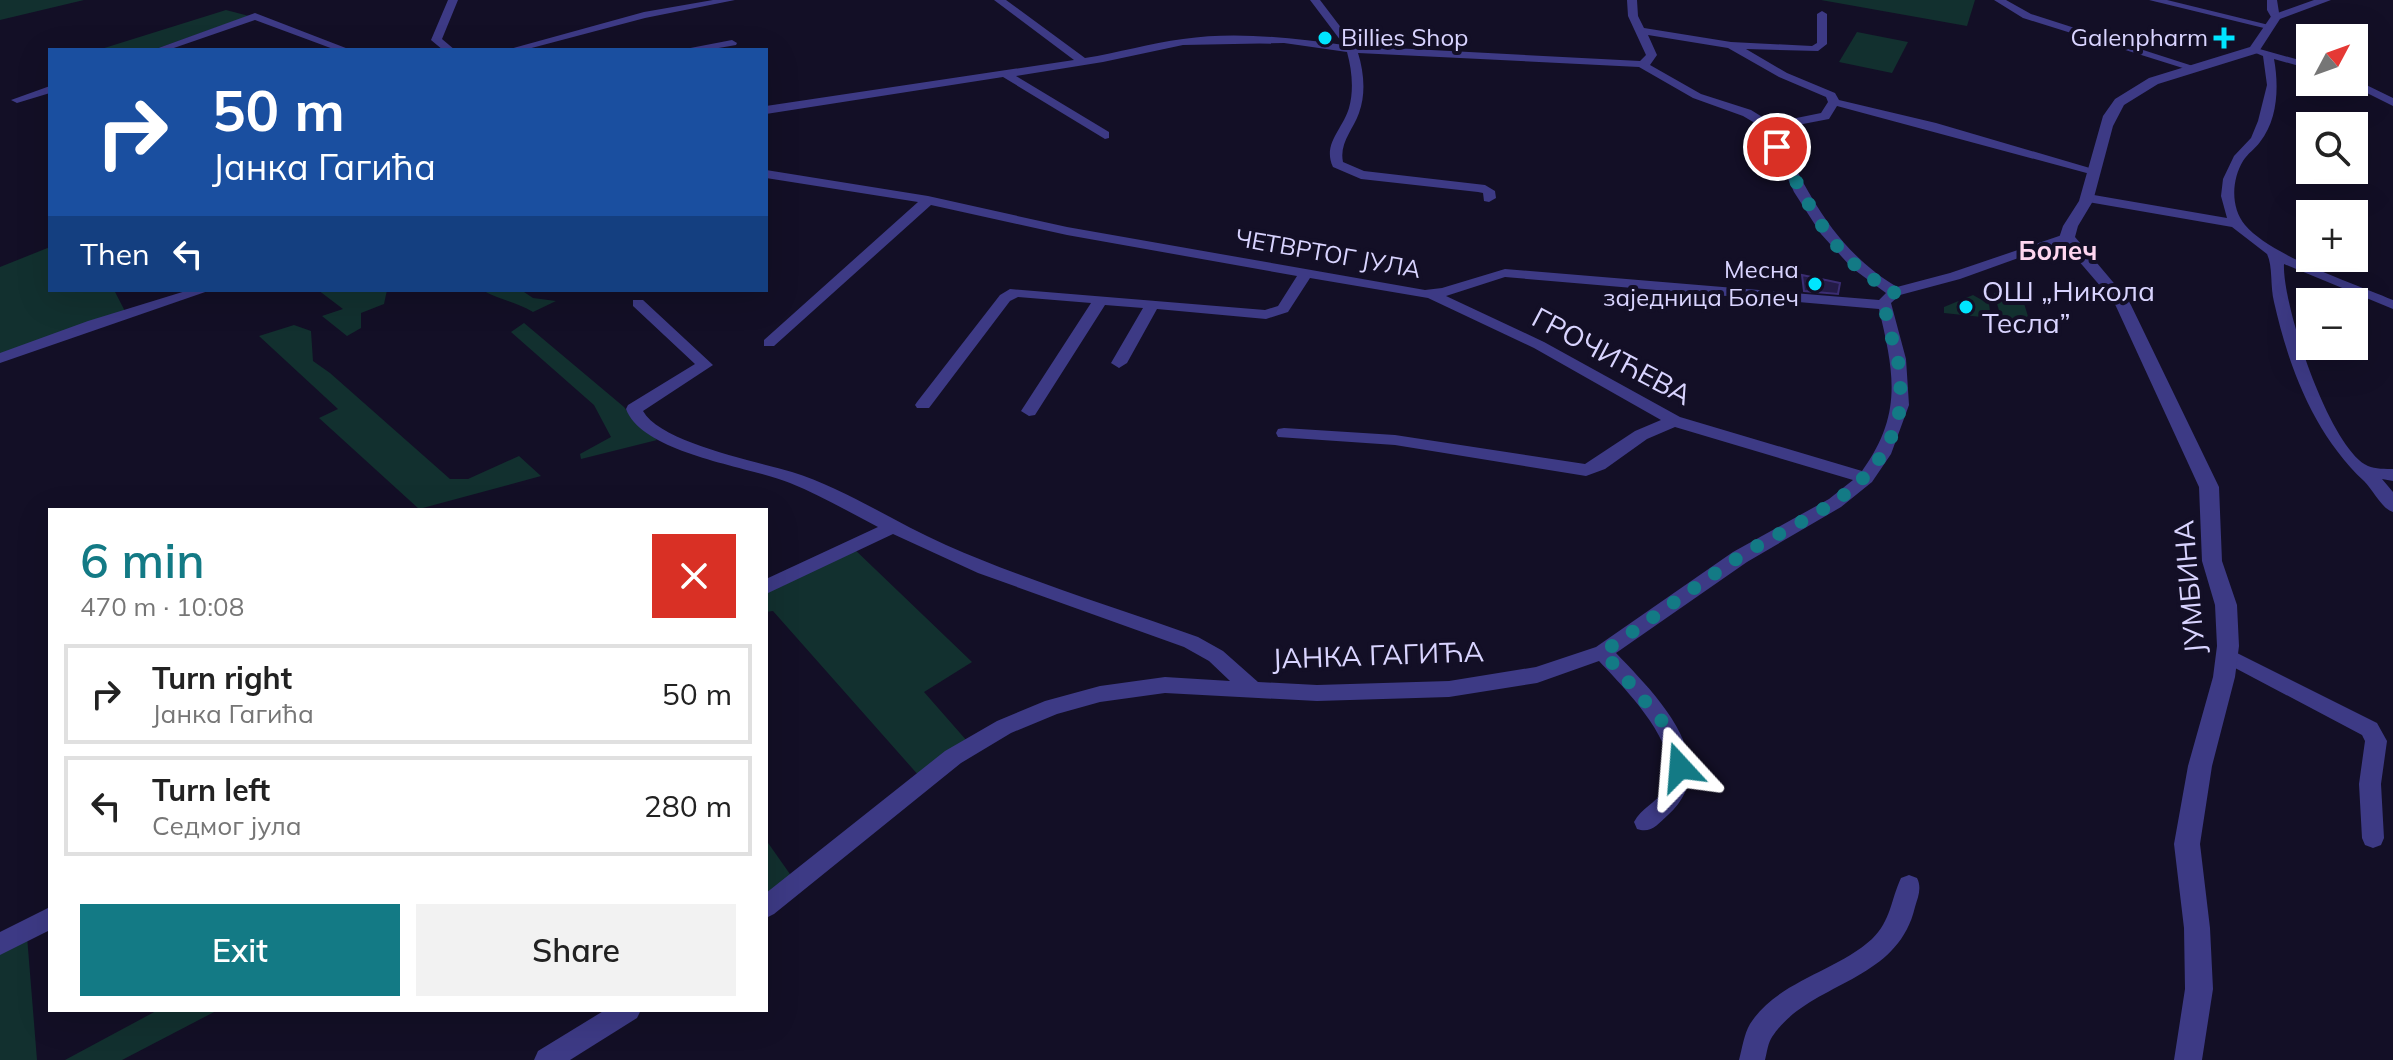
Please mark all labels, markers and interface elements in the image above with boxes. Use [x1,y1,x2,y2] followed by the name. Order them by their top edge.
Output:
[1341,22,1469,52] place label: Billies Shop
[2071,22,2208,52] place label: Galenpharm
[2296,24,2368,96] north arrow
[2296,24,2368,360] map controls
[1316,29,1334,47] marker: Billies Shop
[2215,29,2233,47] marker: Galenpharm
[212,75,345,145] text: 50 m
[80,80,184,184] icon: right
[2296,112,2368,184] button: search
[1743,113,1811,181] pin
[1755,125,1799,169] icon: arrive
[212,144,436,189] text: Јанка Гагића
[2296,200,2368,272] button: +
[1233,222,1424,284] street label: ЧЕТВРТОГ ЈУЛА
[166,232,210,276] icon: left
[2018,234,2098,267] district label: Болеч
[80,235,150,273] text: Then
[1603,254,1799,312] place label: Месна заједница Болеч
[1982,273,2155,340] place label: ОШ „Никола Тесла”
[1806,275,1824,293] marker: Месна заједница Болеч
[2296,288,2368,360] button: −
[1957,298,1975,316] marker: ОШ „Никола Тесла”
[1527,299,1698,412] street label: ГРОЧИЋЕВА
[2165,519,2212,655] street label: ЈУМБИНА
[80,530,205,590] text: 6 min
[652,534,736,618] button: close
[80,590,244,623] text: 470 m · 10:08
[1271,633,1485,676] street label: ЈАНКА ГАГИЋА
[152,659,292,697] text: Turn right
[84,672,128,716] icon: right
[662,675,732,713] text: 50 m
[152,697,314,730] text: Јанка Гагића
[1638,725,1722,809] position arrow
[152,771,270,809] text: Turn left
[84,784,128,828] icon: left
[644,787,732,825] text: 280 m
[152,809,302,842] text: Седмог јула
[80,904,400,996] button: Exit
[416,904,736,996] button: Share

